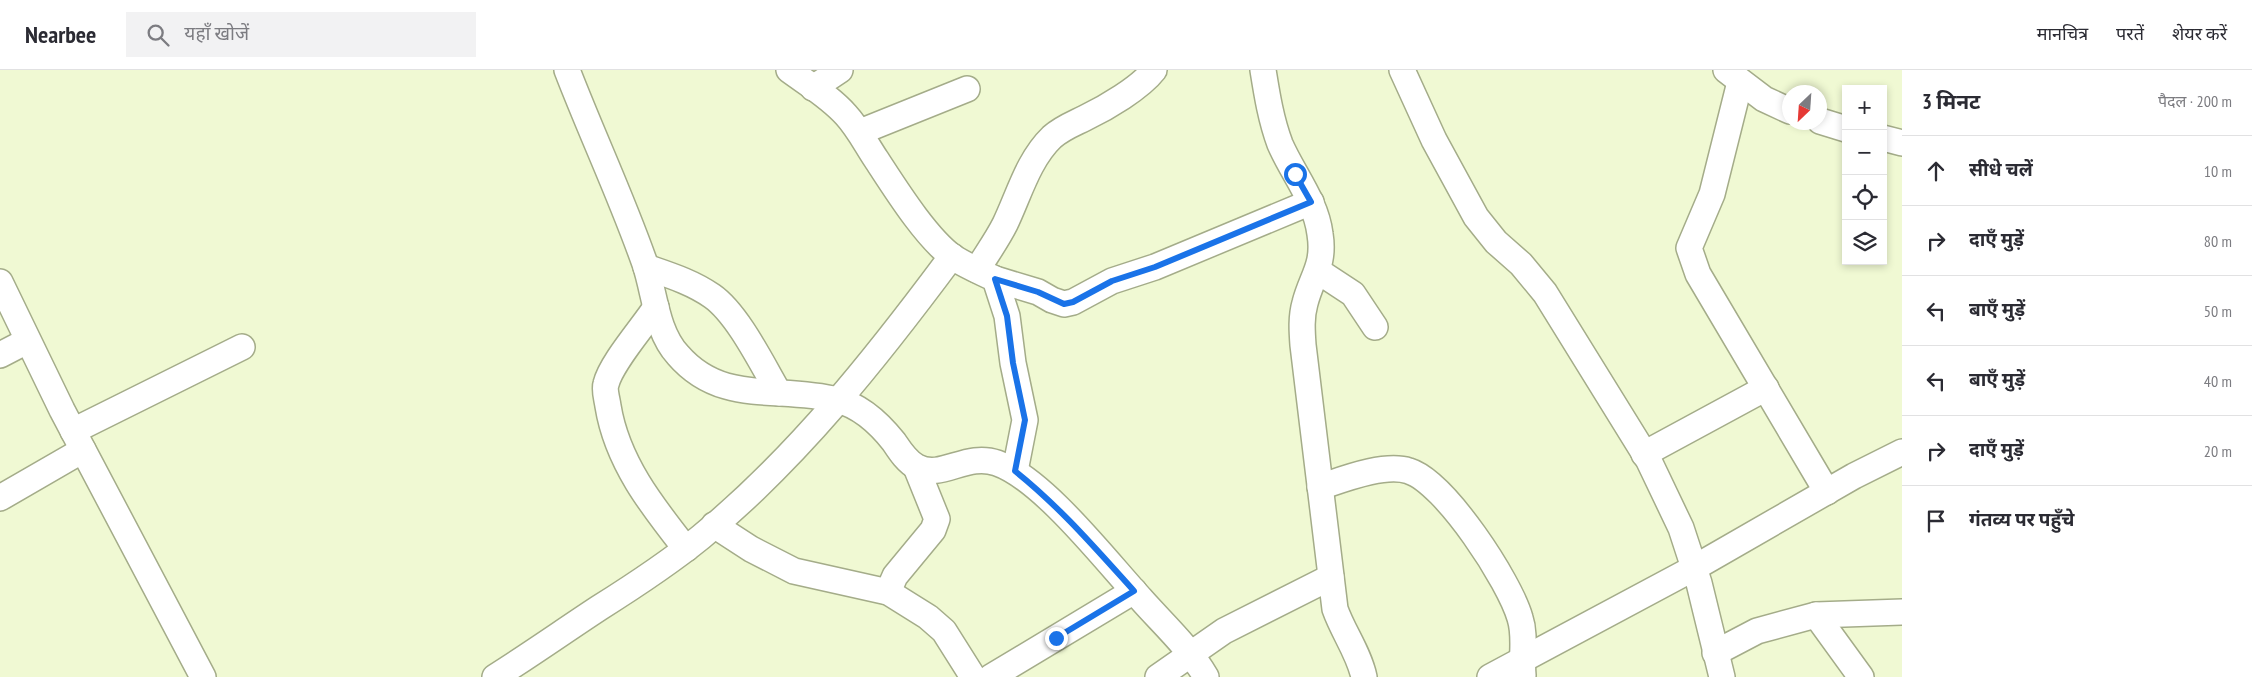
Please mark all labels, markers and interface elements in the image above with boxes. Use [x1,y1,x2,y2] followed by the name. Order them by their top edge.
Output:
[126,12,476,57] search box
[25,19,96,50] text: Nearbee
[144,21,172,49] icon: search
[184,21,249,45] text: यहाँ खोजें
[2037,22,2088,45] text: मानचित्र
[2116,22,2144,45] text: परतें
[2172,22,2227,45] text: शेयर करें
[1782,85,1827,130] north arrow
[1842,85,1887,265] map controls
[1842,85,1887,130] button: +
[1922,88,1980,115] text: 3 मिनट
[2158,91,2232,111] text: पैदल · 200 m
[1842,130,1887,175] button: −
[1922,157,1950,185] icon: ahead
[1969,157,2033,181] text: सीधे चलें
[2204,161,2232,181] text: 10 m
[1284,163,1307,186] route start
[1842,175,1887,220] button: locate
[1842,220,1887,265] button: layers
[1922,227,1950,255] icon: right
[1969,227,2024,251] text: दाएँ मुड़ें
[2204,231,2232,251] text: 80 m
[1922,297,1950,325] icon: left
[1969,297,2025,321] text: बाएँ मुड़ें
[2204,301,2232,321] text: 50 m
[1922,367,1950,395] icon: left
[1969,367,2025,391] text: बाएँ मुड़ें
[2204,371,2232,391] text: 40 m
[1922,437,1950,465] icon: right
[1969,437,2024,461] text: दाएँ मुड़ें
[2204,441,2232,461] text: 20 m
[1922,507,1950,535] icon: arrive
[1969,507,2074,531] text: गंतव्य पर पहुँचे
[1045,627,1068,650] route end

